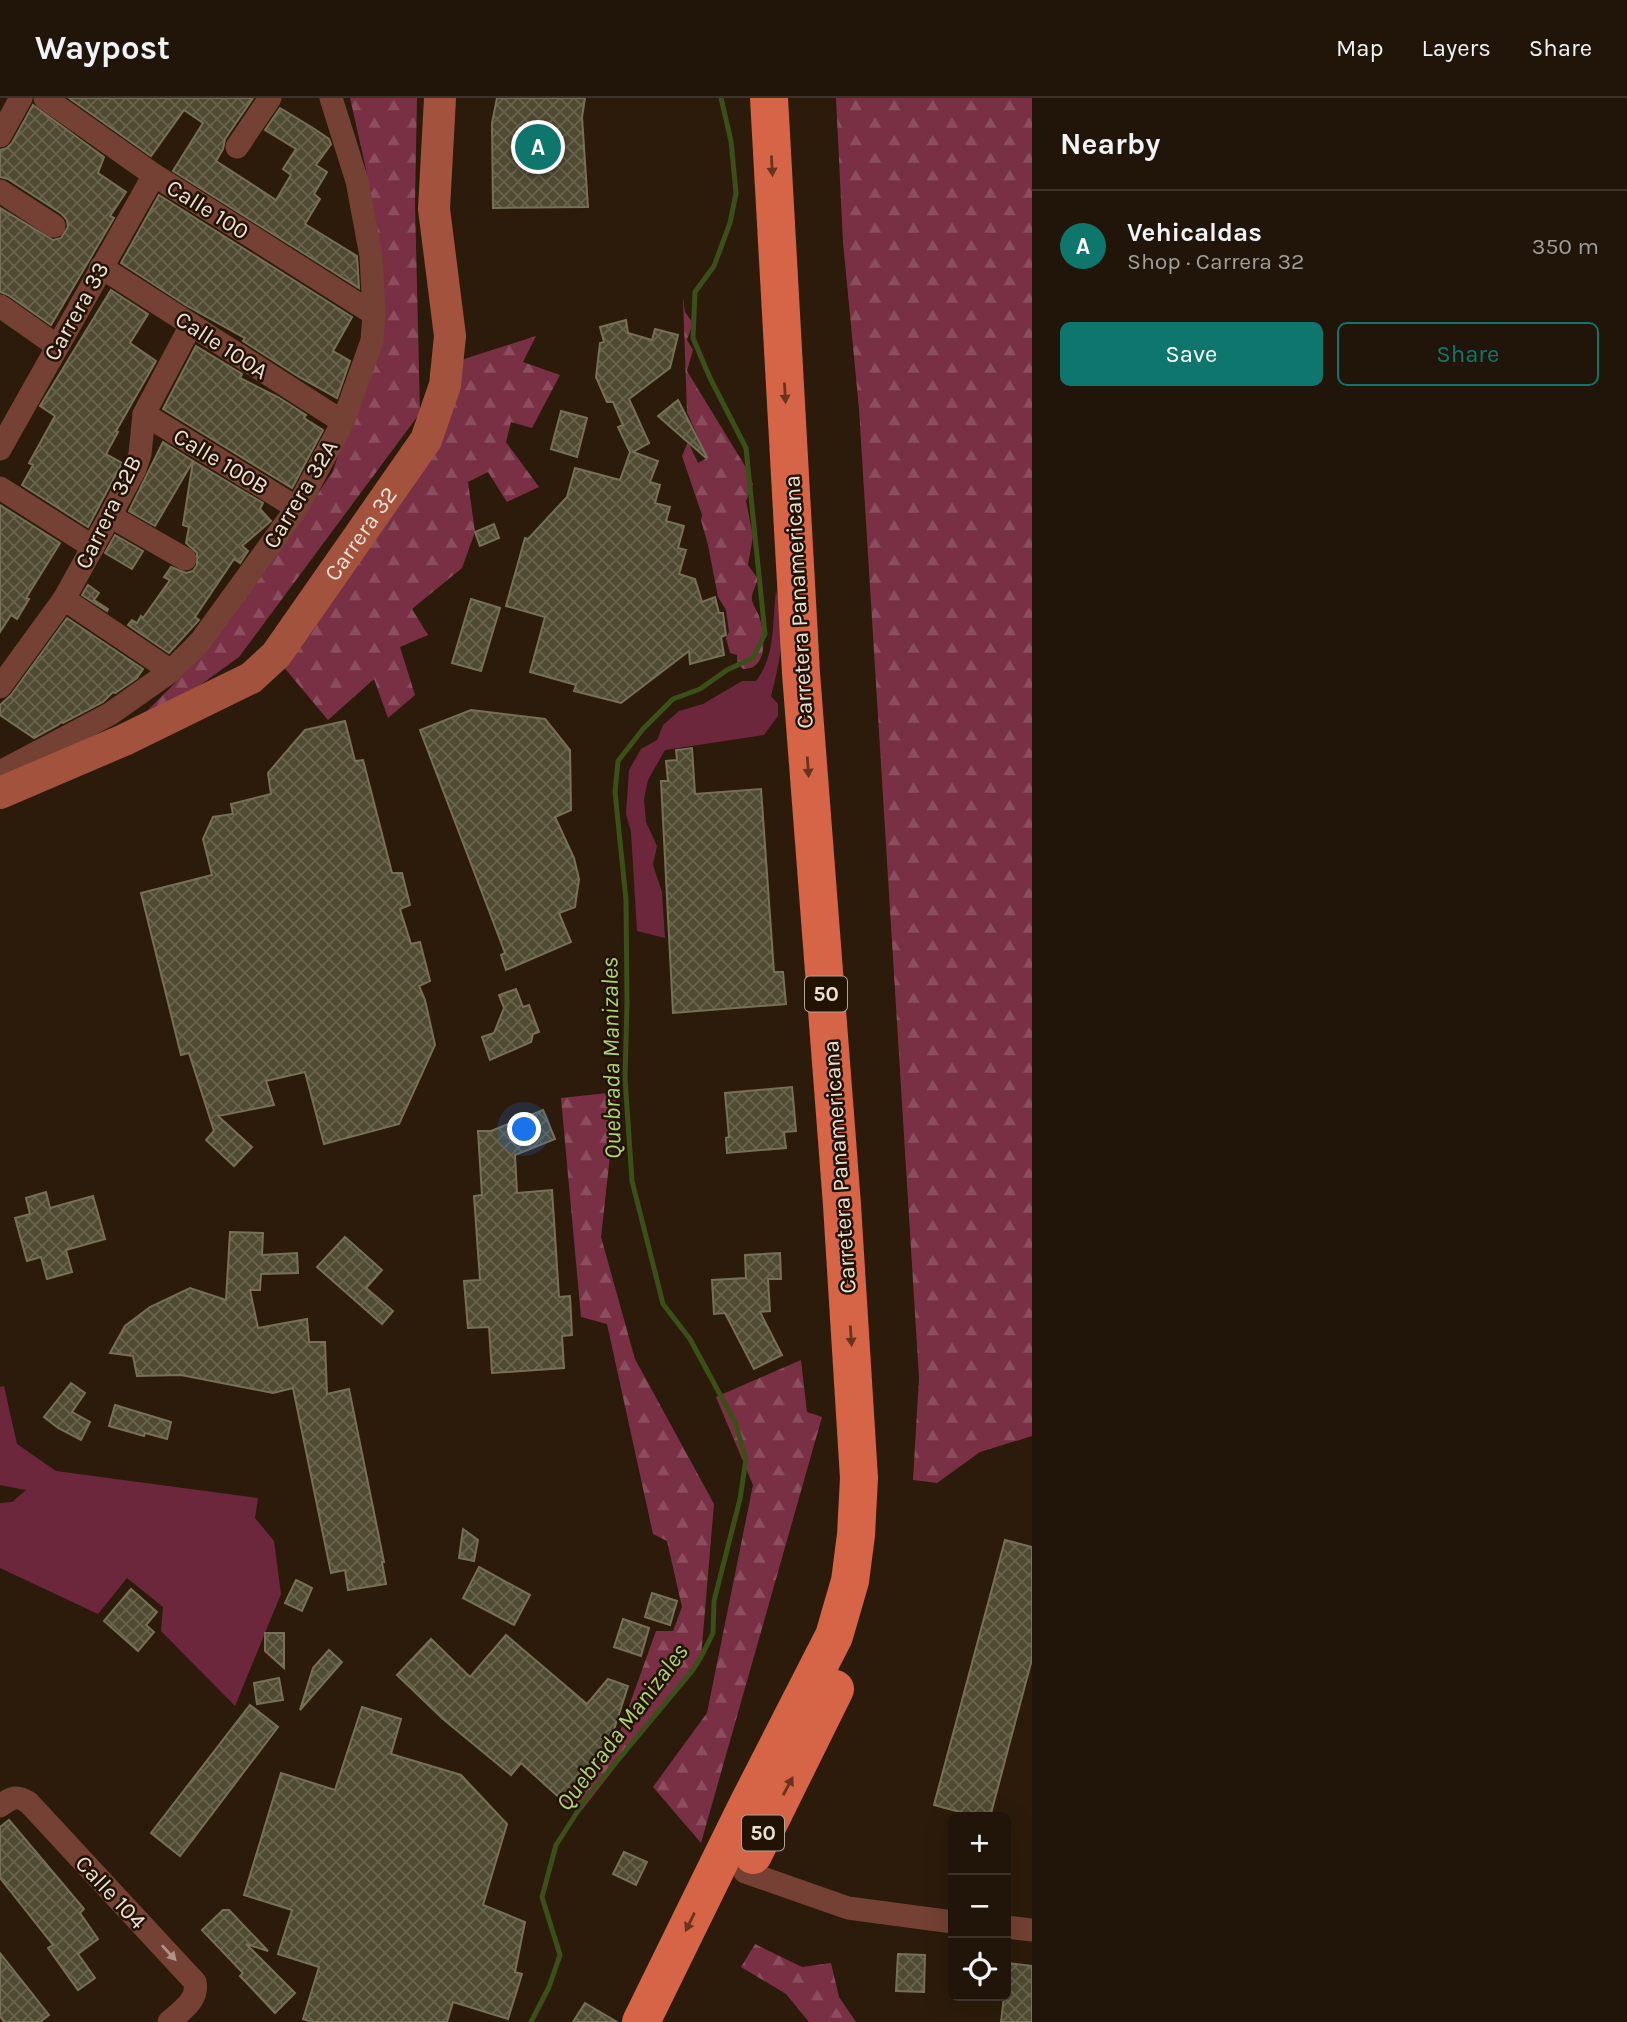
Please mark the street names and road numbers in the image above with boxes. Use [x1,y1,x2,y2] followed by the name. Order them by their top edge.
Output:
[162,174,254,245] street label: Calle 100
[38,257,115,365] street label: Carrera 33
[170,305,273,385] street label: Calle 100A
[168,423,273,500] street label: Calle 100B
[257,435,343,553] street label: Carrera 32A
[69,451,148,573] street label: Carrera 32B
[778,475,819,729] street label: Carretera Panamericana
[319,482,403,586] street label: Carrera 32
[805,976,847,1012] road number: 50
[817,1040,862,1294] street label: Carretera Panamericana
[742,1816,784,1850] road number: 50
[70,1850,152,1935] street label: Calle 104

